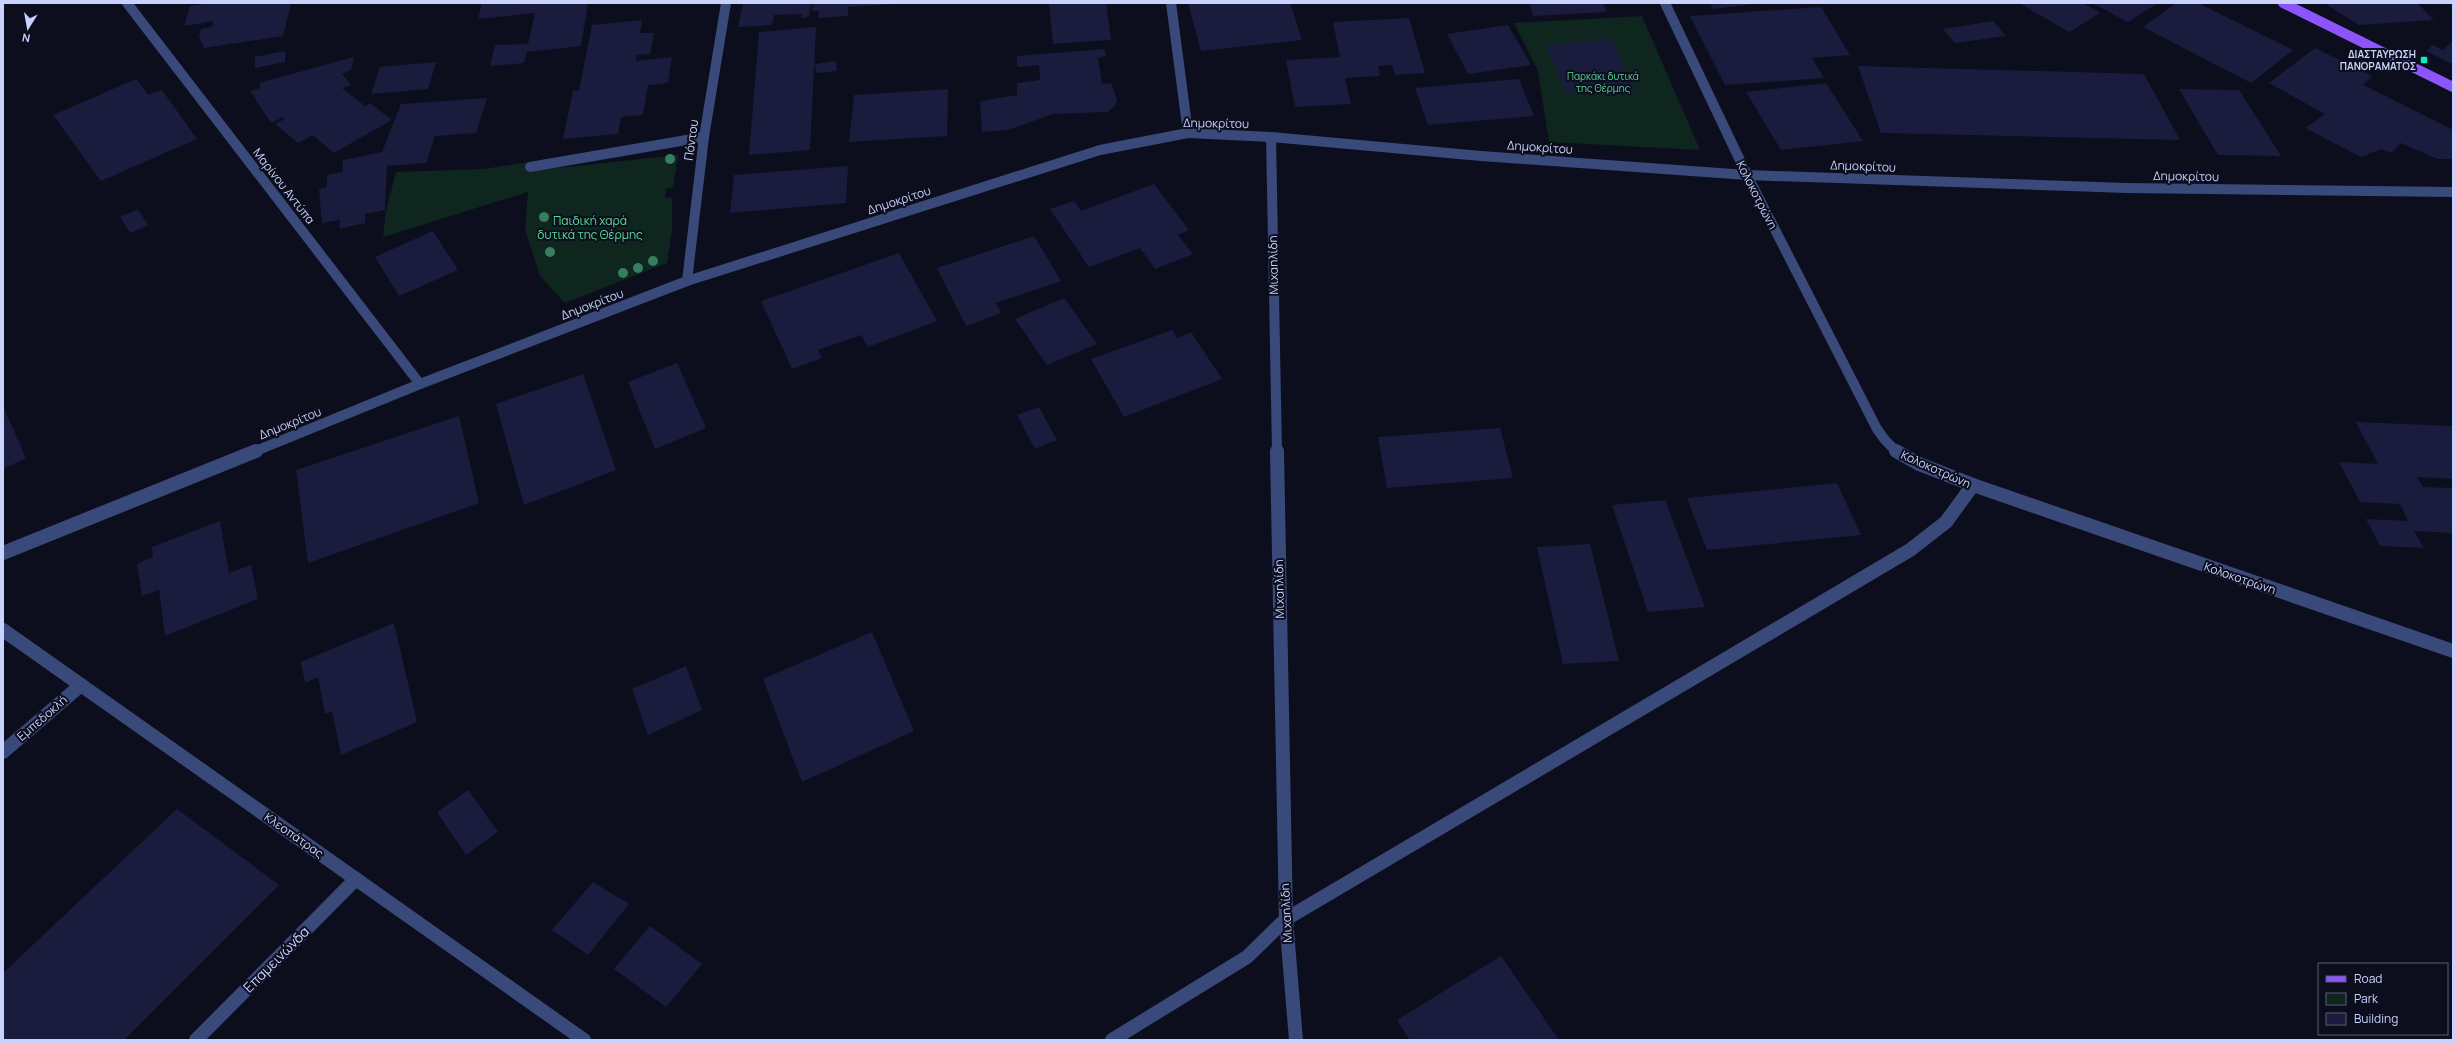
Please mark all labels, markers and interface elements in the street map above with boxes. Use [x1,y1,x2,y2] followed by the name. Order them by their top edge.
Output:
[8,8,48,48] north arrow
[21,30,31,46] text: N
[2340,47,2416,73] place label: ΔΙΑΣΤΑΥΡΩΣΗ ΠΑΝΟΡΑΜΑΤΟΣ
[2419,55,2429,65] marker: ΔΙΑΣΤΑΥΡΩΣΗ ΠΑΝΟΡΑΜΑΤΟΣ
[1567,69,1639,95] park label: Παρκάκι δυτικά της Θέρμης
[1183,114,1249,132] street label: Δημοκρίτου
[680,118,702,162] street label: Πόντου
[1507,136,1574,158] street label: Δημοκρίτου
[249,145,319,227] street label: Μαρίνου Αντύπα
[1830,156,1896,176] street label: Δημοκρίτου
[1732,158,1782,232] street label: Κολοκοτρώνη
[2153,167,2219,185] street label: Δημοκρίτου
[865,182,933,218] street label: Δημοκρίτου
[537,212,643,243] park label: Παιδική χαρά δυτικά της Θέρμης
[1264,235,1282,295] street label: Μιχαηλίδη
[558,284,626,324] street label: Δημοκρίτου
[256,403,324,443] street label: Δημοκρίτου
[1898,446,1974,492] street label: Κολοκοτρώνη
[2202,558,2278,598] street label: Κολοκοτρώνη
[1270,559,1288,619] street label: Μιχαηλίδη
[13,691,71,745] street label: Εμπεδοκλή
[261,808,327,862] street label: Κλεοπάτρας
[1276,883,1296,943] street label: Μιχαηλίδη
[239,922,313,996] street label: Επαμεινώνδα
[2318,963,2448,1035] legend
[2354,970,2382,987] text: Road
[2354,990,2379,1007] text: Park
[2354,1010,2398,1027] text: Building

